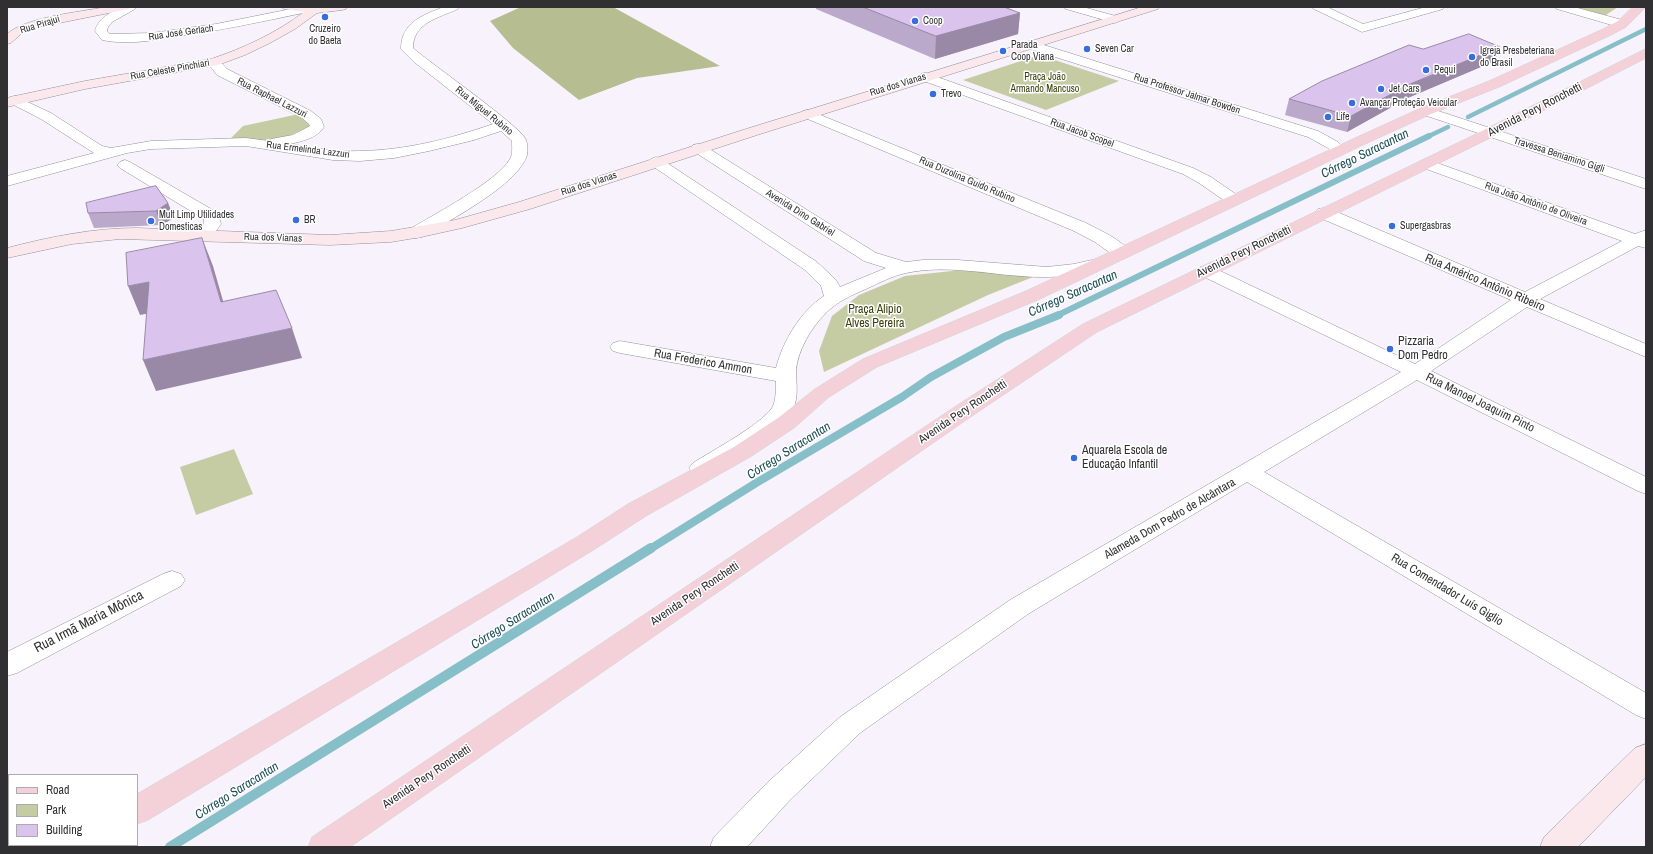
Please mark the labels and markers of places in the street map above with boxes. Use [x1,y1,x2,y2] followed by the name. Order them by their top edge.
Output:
[320,12,330,22] marker: Cruzeiro do Baeta
[923,15,943,27] place label: Coop
[910,16,920,26] marker: Coop
[309,23,341,46] place label: Cruzeiro do Baeta
[1011,39,1054,62] place label: Parada Coop Viana
[1095,43,1134,55] place label: Seven Car
[1082,44,1092,54] marker: Seven Car
[1480,45,1554,68] place label: Igreja Presbeteriana do Brasil
[998,46,1008,56] marker: Parada Coop Viana
[1467,52,1477,62] marker: Igreja Presbeteriana do Brasil
[1434,64,1455,76] place label: Pequi
[1421,65,1431,75] marker: Pequi
[1389,83,1420,95] place label: Jet Cars
[1376,84,1386,94] marker: Jet Cars
[941,88,962,100] place label: Trevo
[928,89,938,99] marker: Trevo
[1360,97,1457,109] place label: Avançar Proteção Veicular
[1347,98,1357,108] marker: Avançar Proteção Veicular
[1336,111,1350,123] place label: Life
[1323,112,1333,122] marker: Life
[159,209,234,232] place label: Mult Limp Utilidades Domesticas
[304,214,315,226] place label: BR
[291,215,301,225] marker: BR
[146,216,156,226] marker: Mult Limp Utilidades Domesticas
[1400,220,1451,232] place label: Supergasbras
[1387,221,1397,231] marker: Supergasbras
[1398,335,1448,363] place label: Pizzaria Dom Pedro
[1385,344,1395,354] marker: Pizzaria Dom Pedro
[1082,444,1167,472] place label: Aquarela Escola de Educação Infantil
[1069,453,1079,463] marker: Aquarela Escola de Educação Infantil

